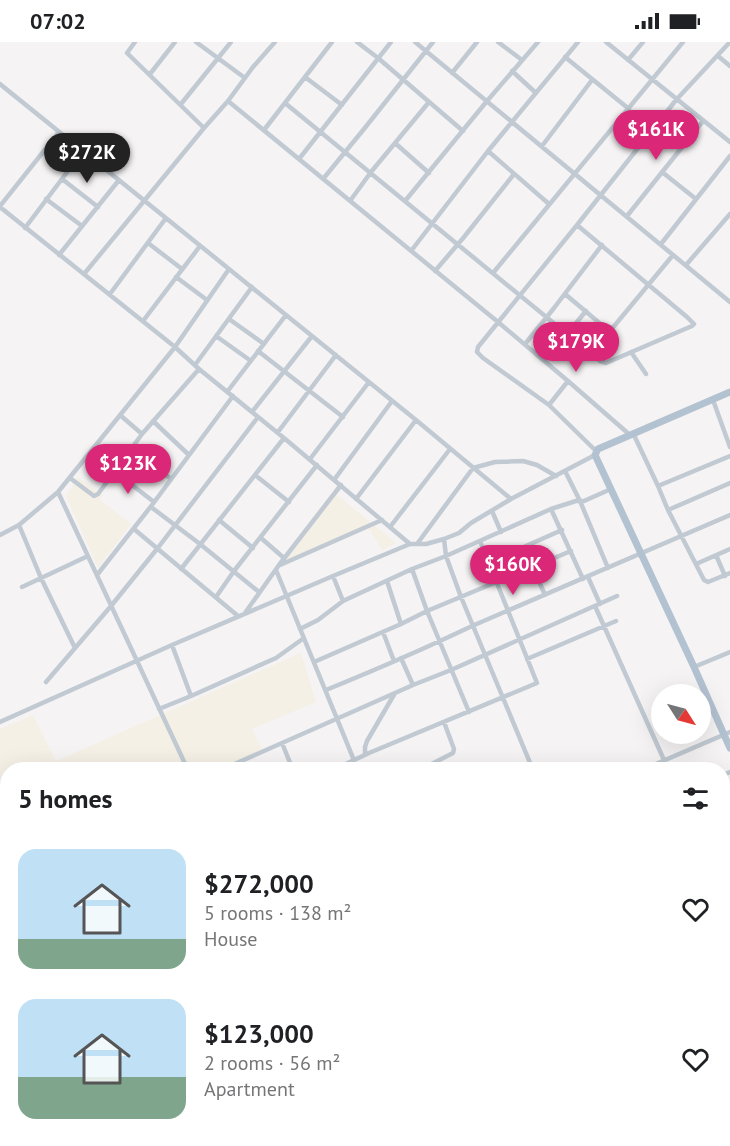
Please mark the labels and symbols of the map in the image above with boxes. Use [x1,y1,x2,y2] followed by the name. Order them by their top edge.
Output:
[614,110,698,161] pin: $161K
[45,133,129,184] pin: $272K
[534,322,618,373] pin: $179K
[86,444,170,495] pin: $123K
[471,545,555,596] pin: $160K
[651,684,711,744] north arrow

